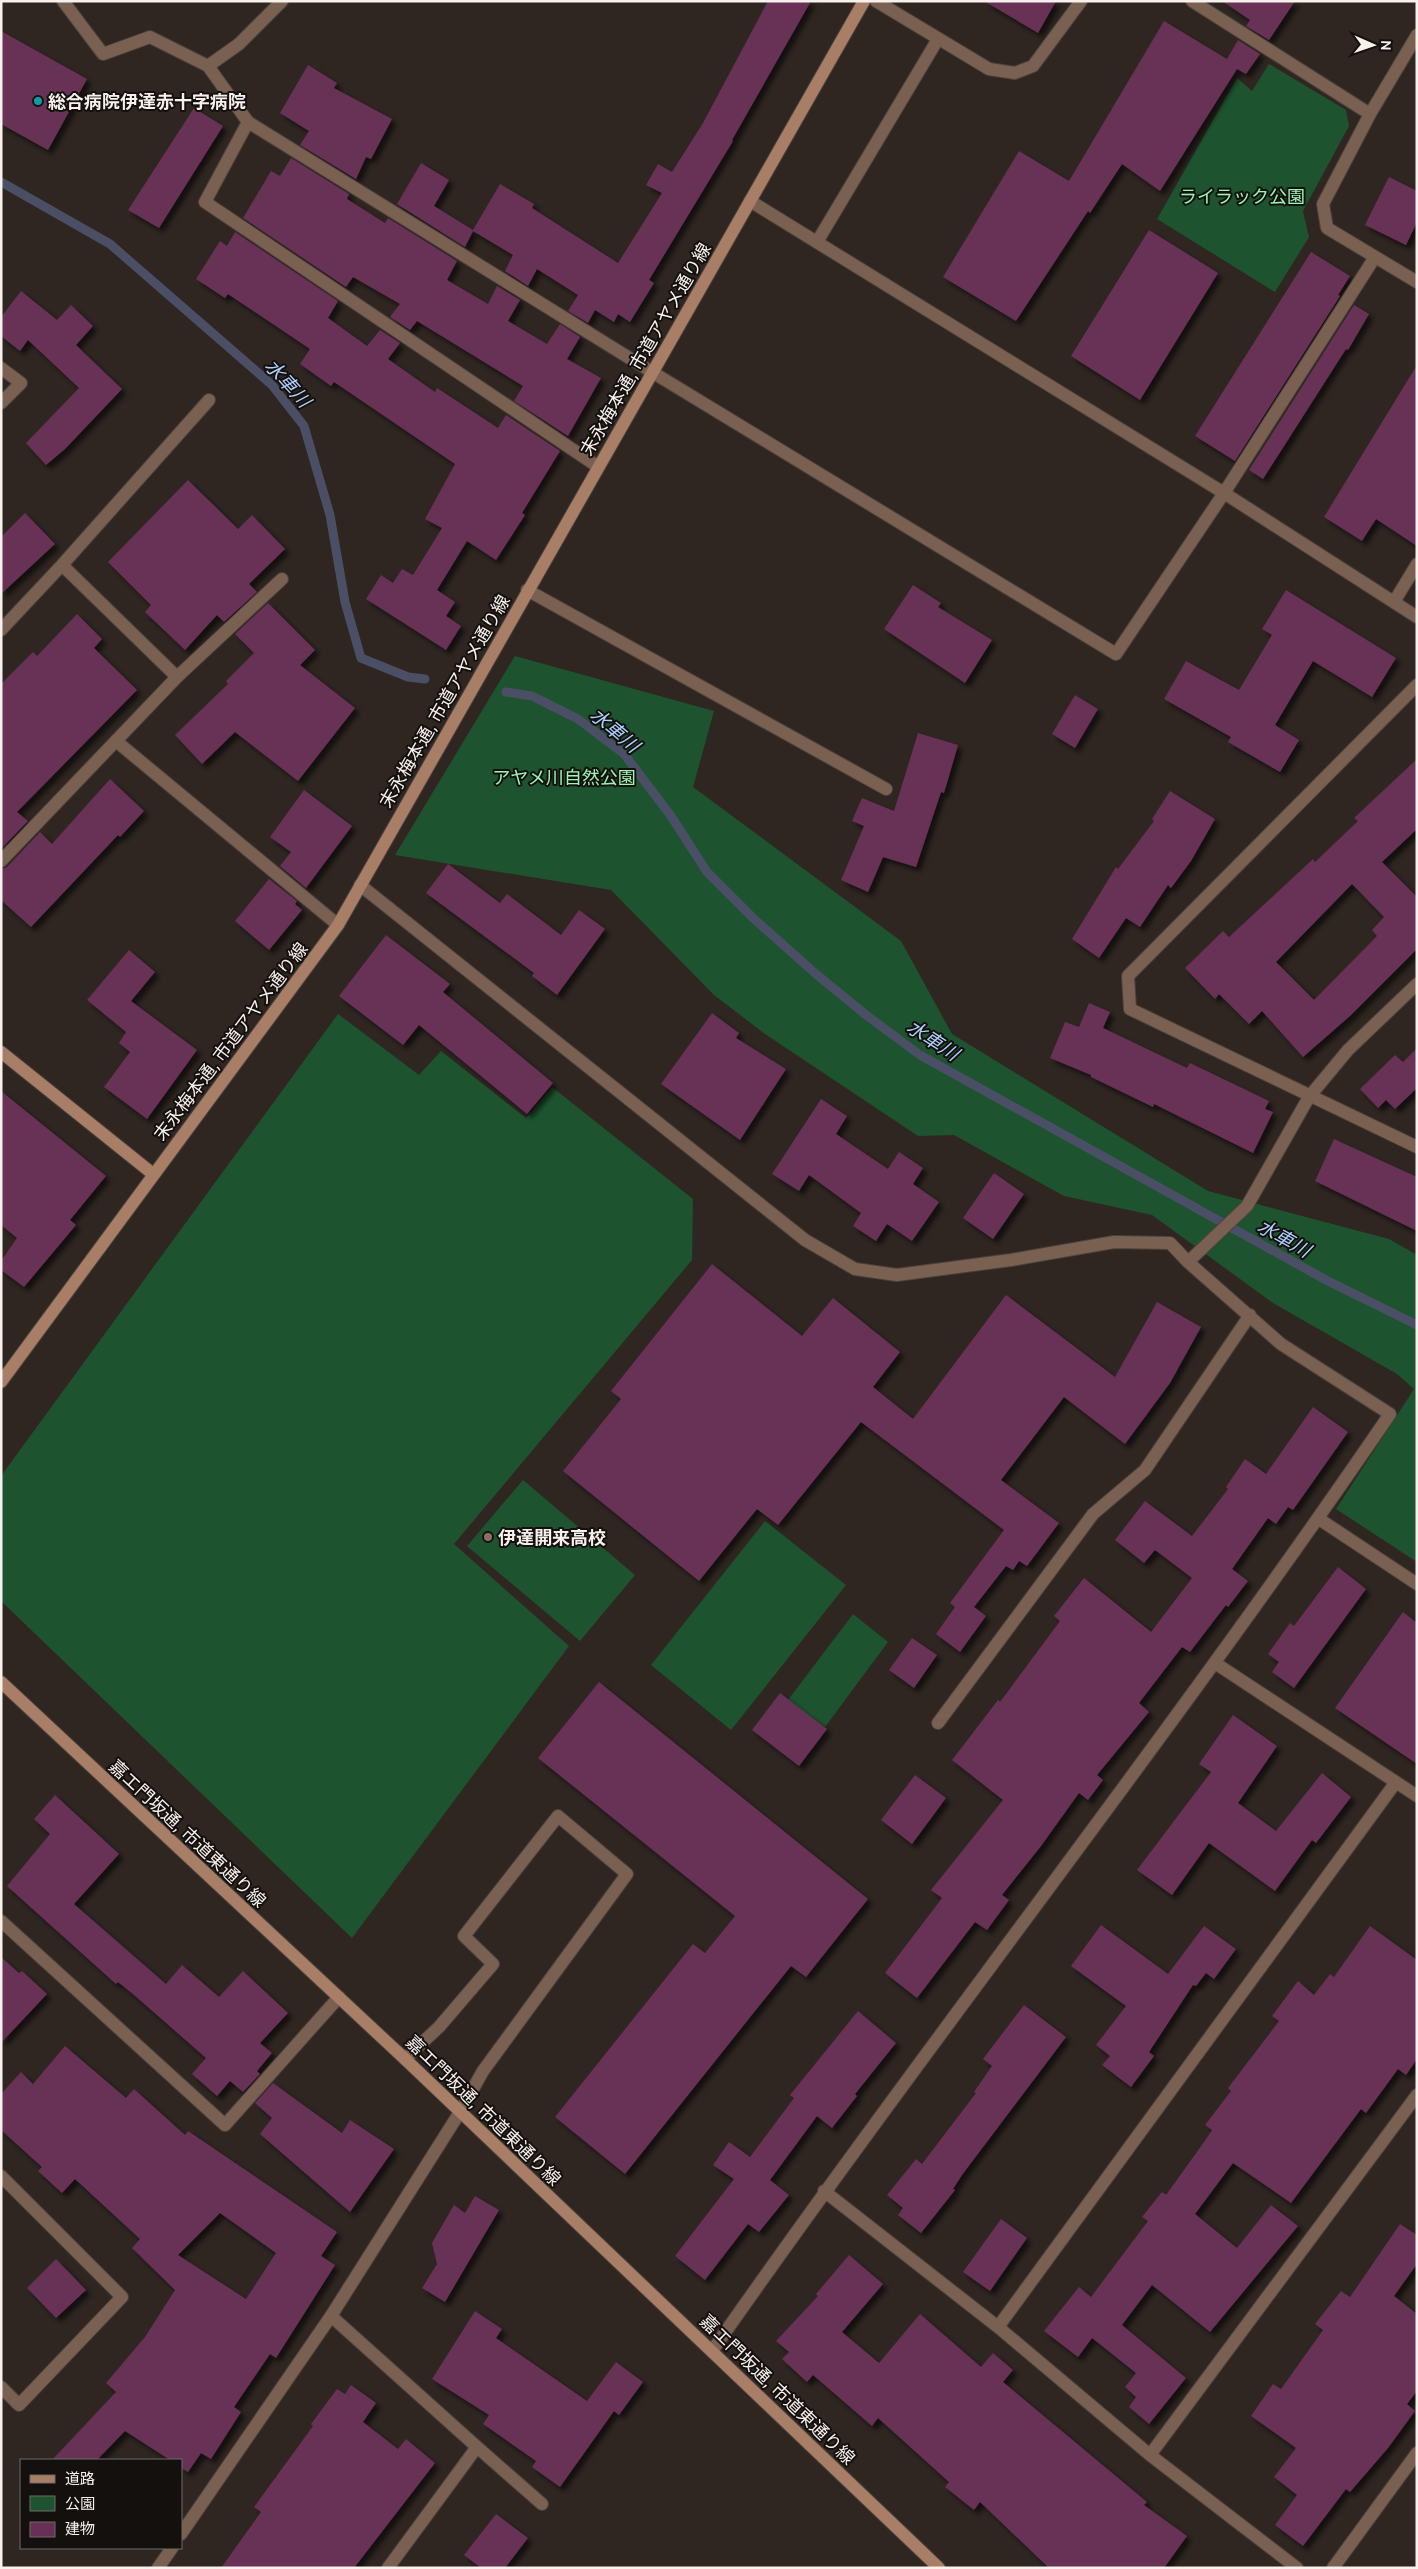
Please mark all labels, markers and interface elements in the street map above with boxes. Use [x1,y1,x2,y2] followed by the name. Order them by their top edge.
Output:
[1348,20,1398,70] north arrow
[1378,40,1394,51] text: N
[48,91,246,111] place label: 総合病院伊達赤十字病院
[32,95,44,107] marker: 総合病院伊達赤十字病院
[1179,186,1305,206] park label: ライラック公園
[576,239,714,459] street label: 末永梅本通, 市道アヤメ通り線
[261,354,317,413] water label: 水車川
[375,591,513,811] street label: 末永梅本通, 市道アヤメ通り線
[586,703,645,758] water label: 水車川
[492,767,636,787] park label: アヤメ川自然公園
[149,938,311,1144] street label: 末永梅本通, 市道アヤメ通り線
[903,1015,965,1066] water label: 水車川
[1254,1215,1316,1262] water label: 水車川
[498,1527,606,1547] place label: 伊達開来高校
[482,1531,494,1543] marker: 伊達開来高校
[106,1755,270,1911] street label: 嘉エ門坂通, 市道東通り線
[403,2031,565,2189] street label: 嘉エ門坂通, 市道東通り線
[697,2310,859,2468] street label: 嘉エ門坂通, 市道東通り線
[20,2459,182,2549] legend
[65,2470,95,2487] text: 道路
[65,2495,95,2512] text: 公園
[65,2520,95,2537] text: 建物

